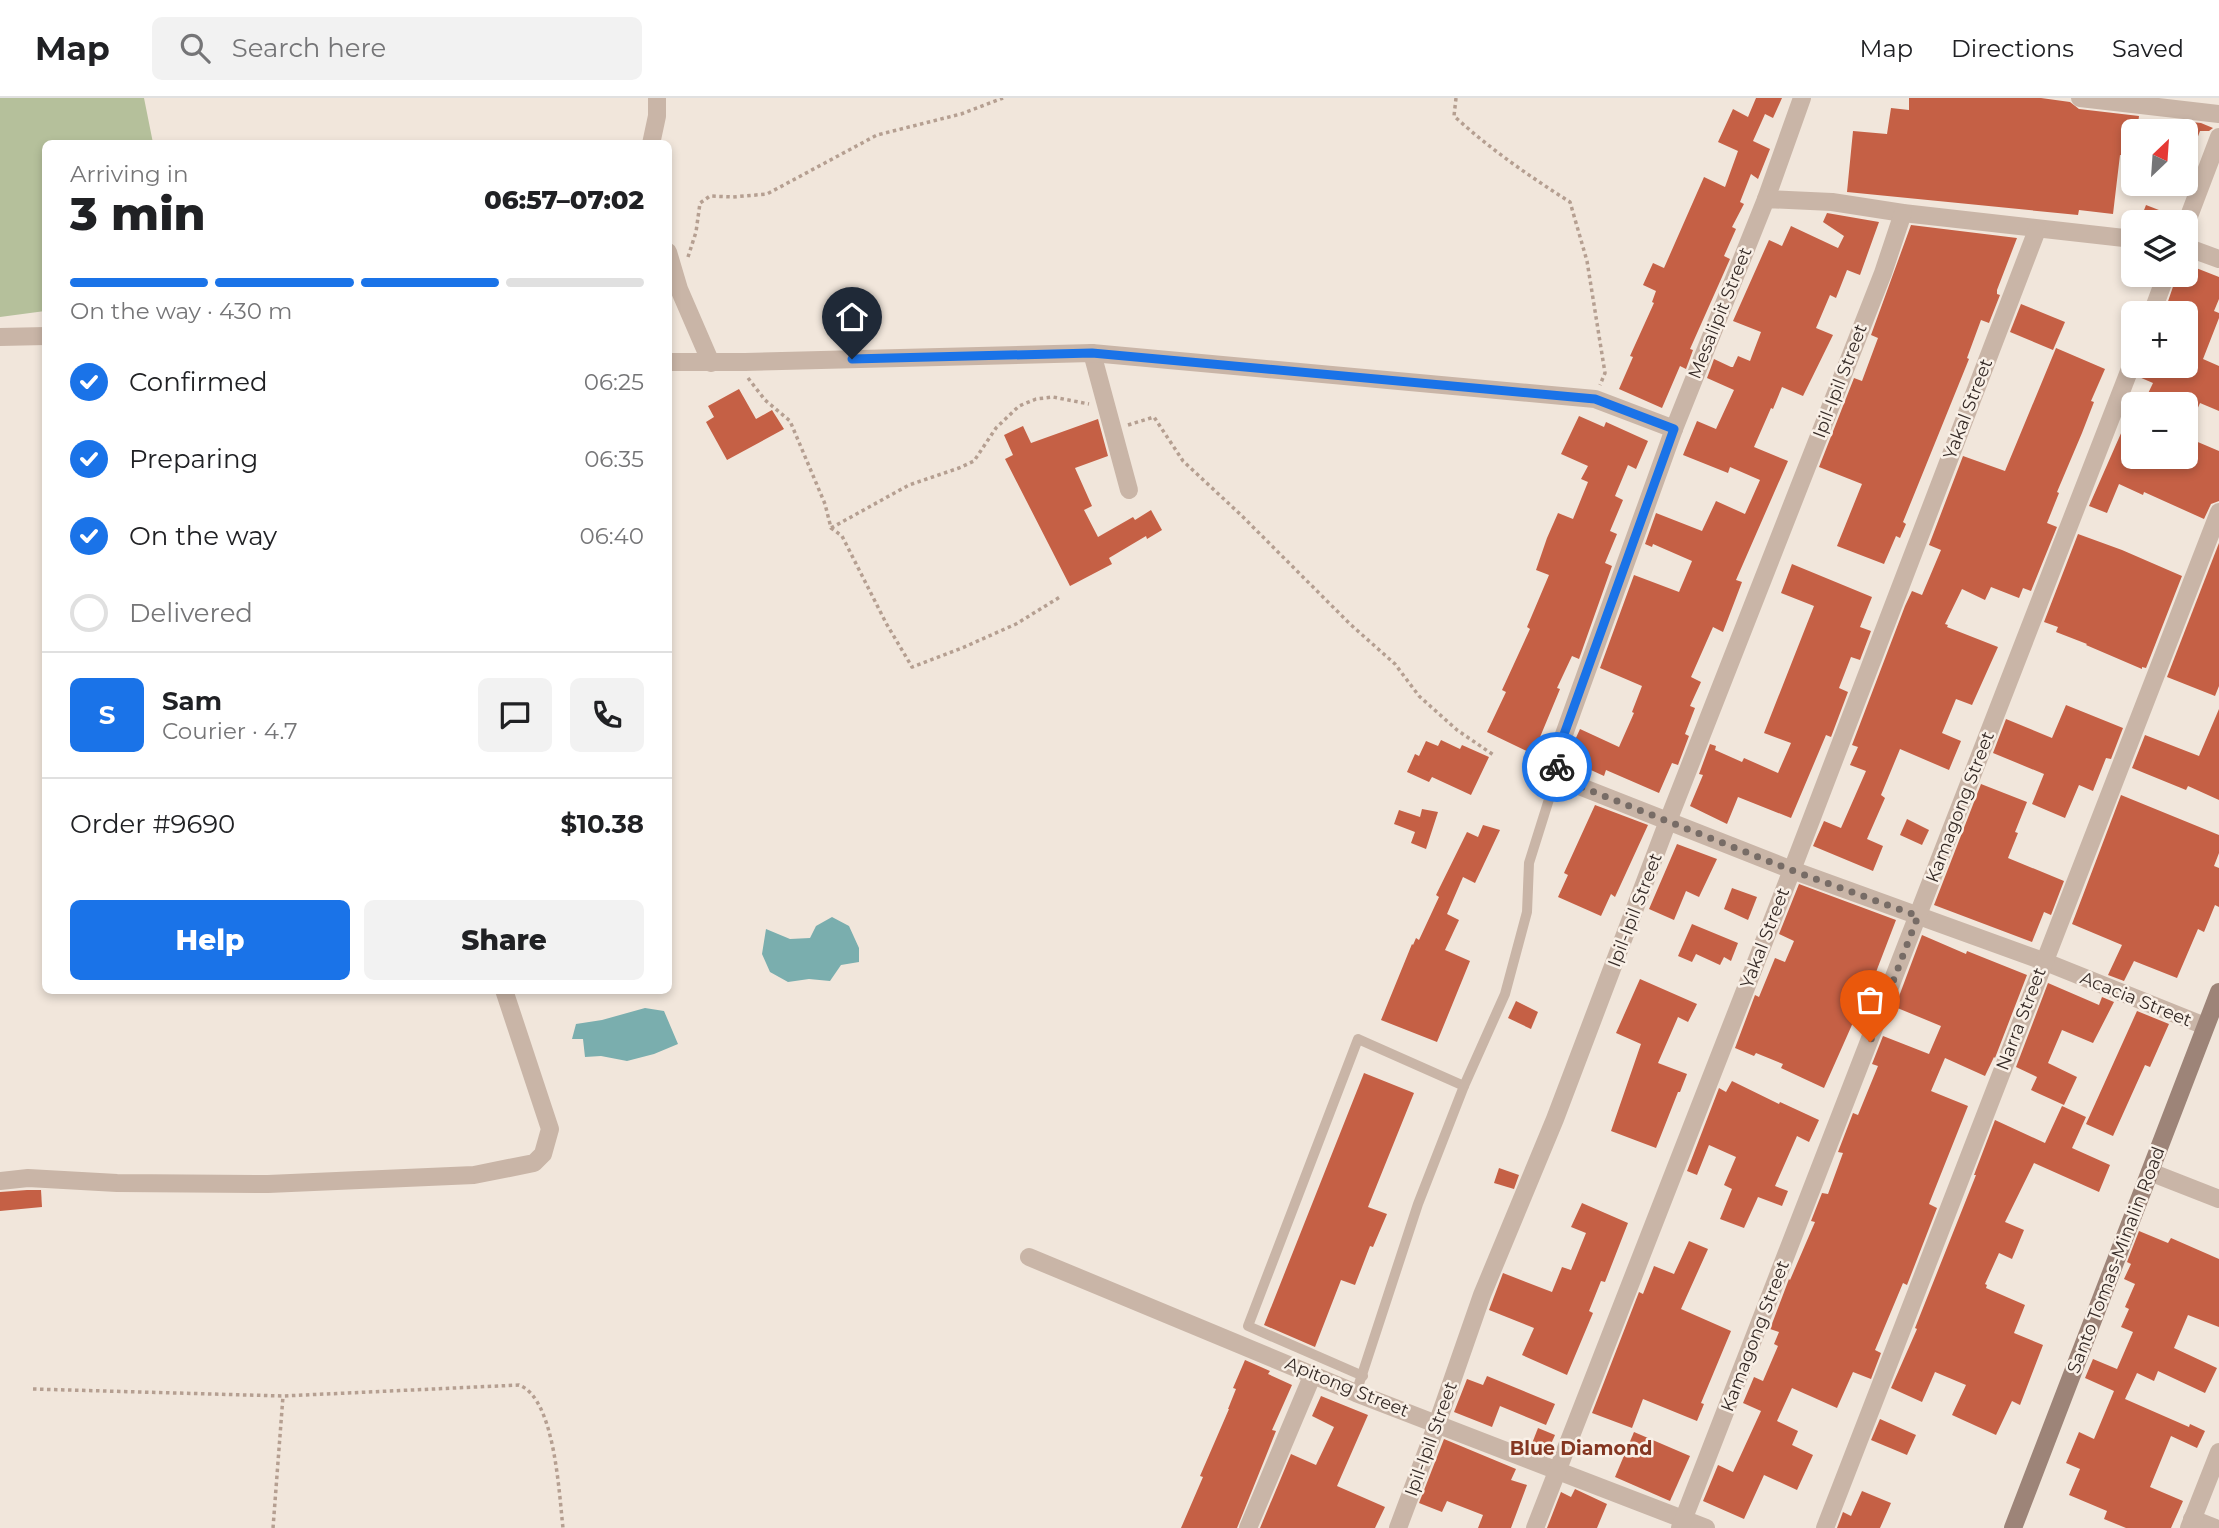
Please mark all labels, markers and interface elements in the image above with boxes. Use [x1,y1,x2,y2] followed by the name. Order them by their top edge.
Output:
[152,17,642,80] search box
[35,28,110,68] text: Map
[176,29,214,67] icon: search
[232,32,386,64] text: Search here
[1860,34,1913,63] text: Map
[1951,34,2074,63] text: Directions
[2112,34,2184,63] text: Saved
[2121,119,2198,196] north arrow
[2121,119,2198,469] map controls
[70,160,189,188] text: Arriving in
[484,184,644,216] text: 06:57–07:02
[70,185,206,242] text: 3 min
[2121,210,2198,287] button: layers
[1683,244,1757,382] street label: Mesalipit Street
[822,287,882,359] pin
[70,297,292,325] text: On the way · 430 m
[833,298,871,336] icon: home
[2121,301,2198,378] button: +
[1808,321,1872,441] street label: Ipil-Ipil Street
[1939,356,1997,462] street label: Yakal Street
[70,363,108,401] icon: check
[129,366,268,398] text: Confirmed
[584,368,644,396] text: 06:25
[2121,392,2198,469] button: −
[70,440,108,478] icon: check
[129,443,258,475] text: Preparing
[584,445,644,473] text: 06:35
[70,517,108,555] icon: check
[129,520,277,552] text: On the way
[579,522,644,550] text: 06:40
[129,597,253,629] text: Delivered
[478,678,552,752] button: chat
[570,678,644,752] button: phone
[162,685,222,717] text: Sam
[99,699,115,731] text: S
[162,717,298,745] text: Courier · 4.7
[1921,728,1999,886] street label: Kamagong Street
[1522,732,1592,802] courier
[1538,748,1576,786] icon: bike
[70,808,235,840] text: Order #9690
[561,808,644,840] text: $10.38
[1603,850,1667,970] street label: Ipil-Ipil Street
[1736,885,1794,991] street label: Yakal Street
[70,900,350,980] button: Help
[364,900,644,980] button: Share
[1991,964,2051,1074] street label: Narra Street
[2077,967,2195,1031] street label: Acacia Street
[1840,970,1900,1042] pin
[1851,981,1889,1019] icon: bag
[2062,1143,2170,1377] street label: Santo Tomas-Minalin Road
[1716,1257,1794,1415] street label: Kamagong Street
[1282,1352,1412,1422] street label: Apitong Street
[1400,1379,1462,1499] street label: Ipil-Ipil Street
[1510,1437,1652,1460] district label: Blue Diamond

